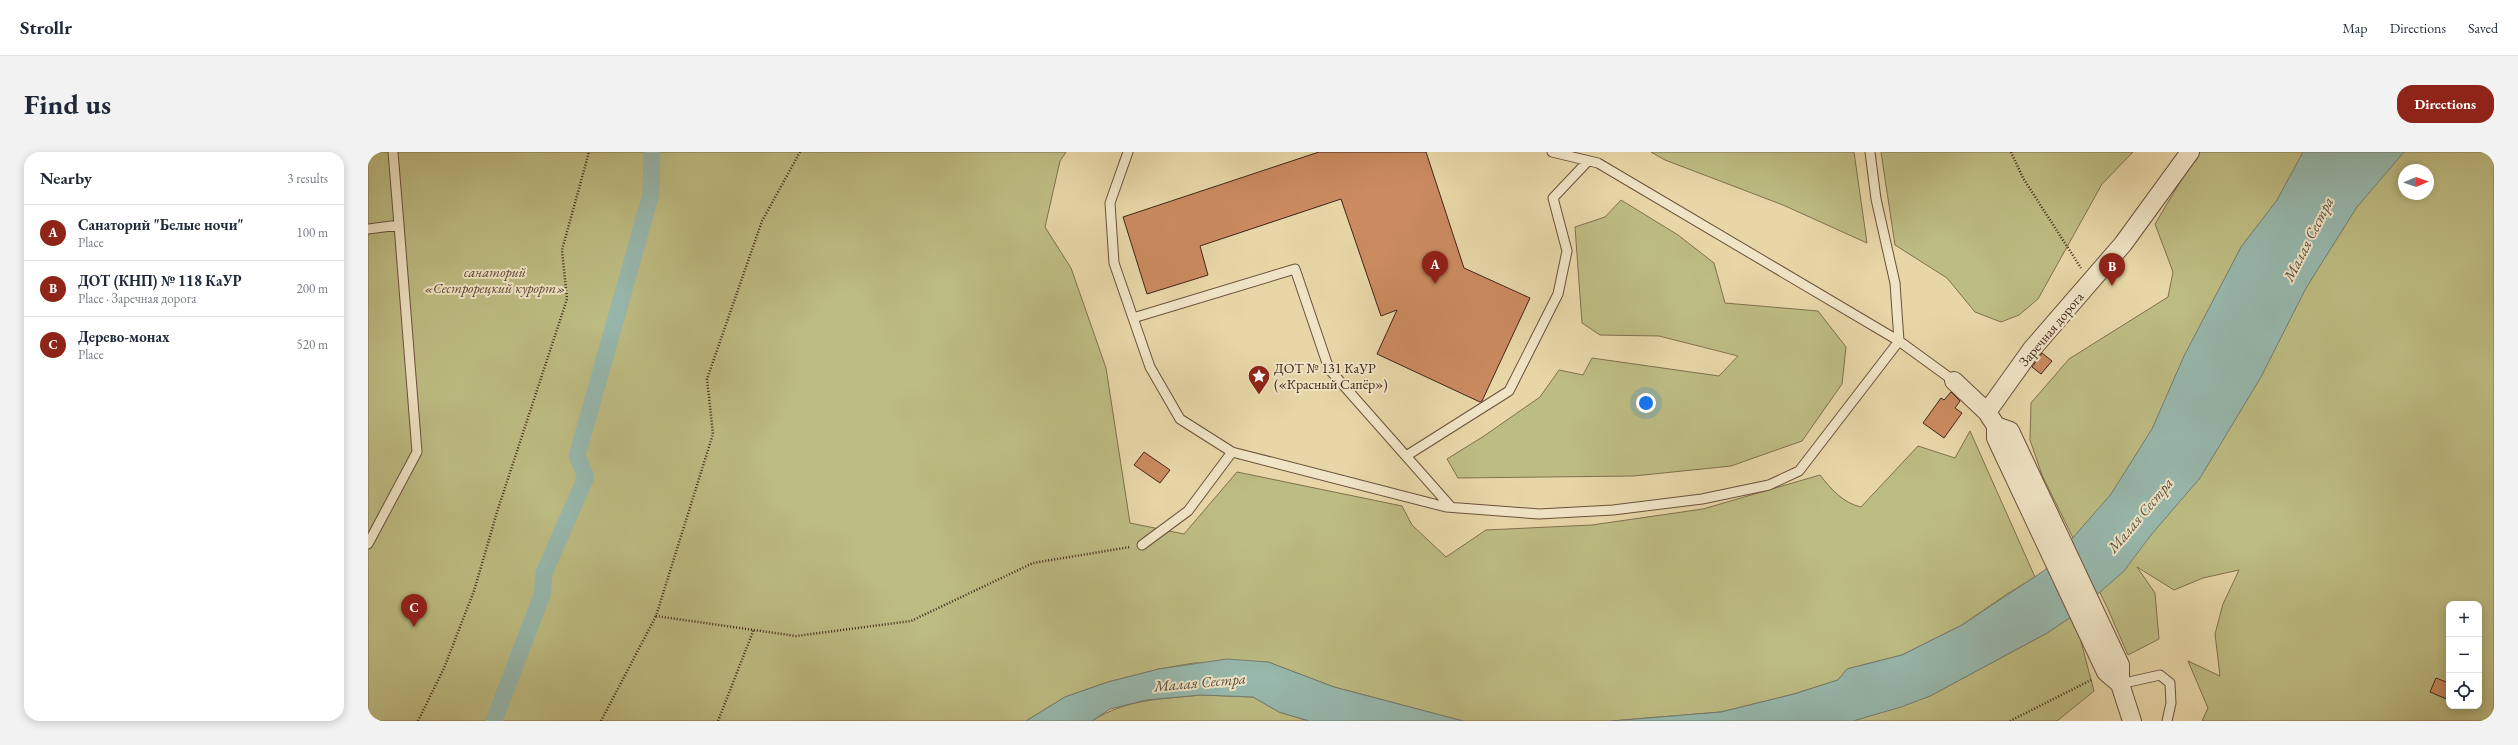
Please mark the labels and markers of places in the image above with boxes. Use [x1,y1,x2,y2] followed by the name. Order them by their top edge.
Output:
[1422,251,1448,284] pin: A
[2099,253,2125,286] pin: B
[1274,359,1388,393] place label: ДОТ № 131 КаУР («Красный Сапёр»)
[1246,363,1272,396] place icon: ДОТ № 131 КаУР («Красный Сапёр»)
[401,594,427,627] pin: C

